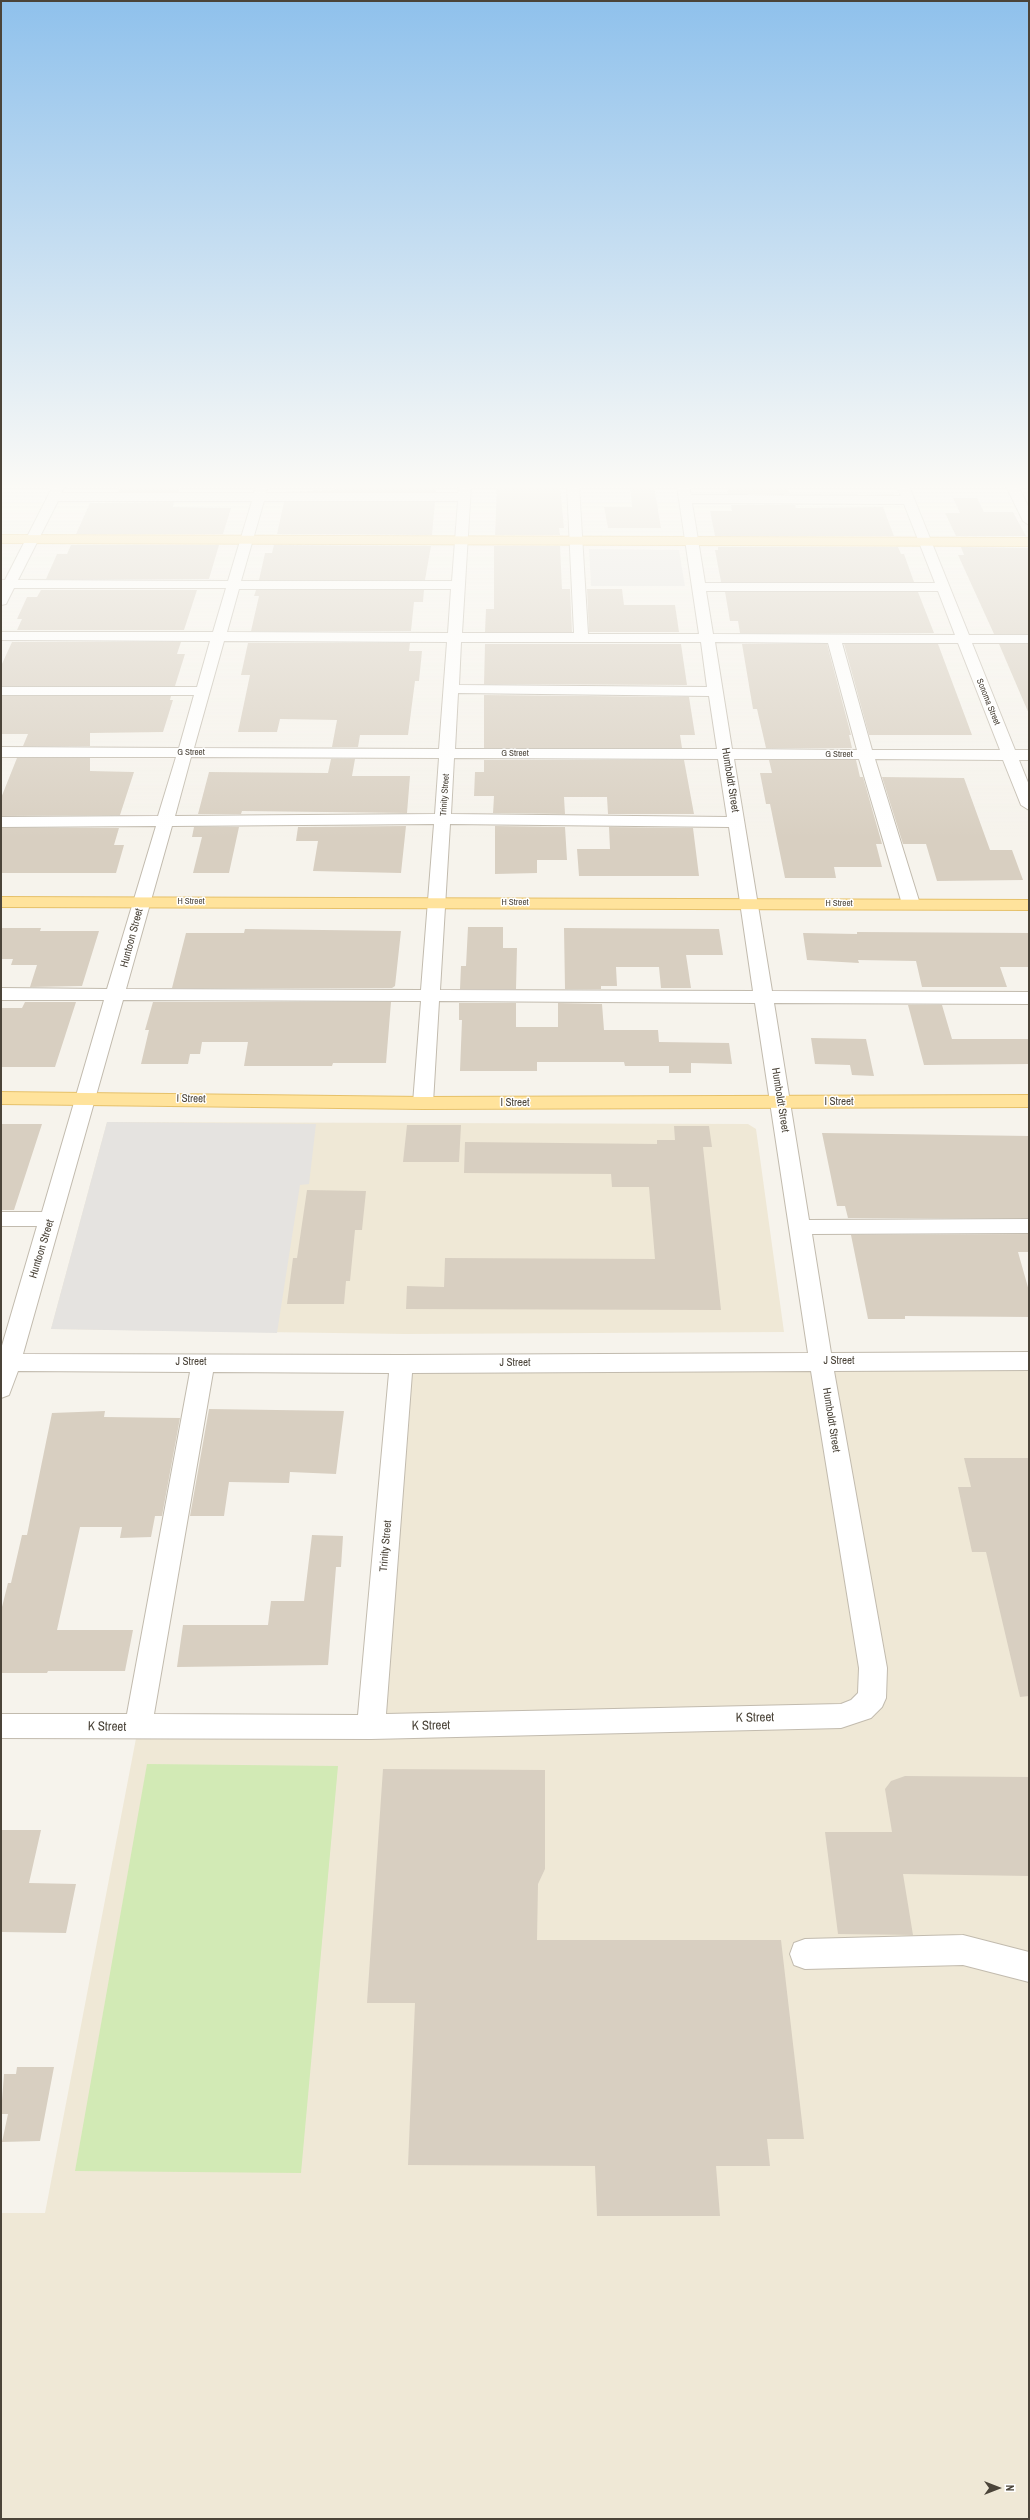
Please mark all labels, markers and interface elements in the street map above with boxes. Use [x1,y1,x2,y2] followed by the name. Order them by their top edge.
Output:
[974,677,1002,727] street label: Sonoma Street
[718,747,742,813] street label: Humboldt Street
[177,748,205,758] street label: G Street
[501,749,529,759] street label: G Street
[825,750,853,760] street label: G Street
[438,773,452,817] street label: Trinity Street
[177,897,205,907] street label: H Street
[501,898,529,908] street label: H Street
[825,899,853,909] street label: H Street
[118,907,146,969] street label: Huntoon Street
[768,1067,792,1133] street label: Humboldt Street
[176,1092,206,1106] street label: I Street
[824,1095,854,1109] street label: I Street
[500,1096,530,1110] street label: I Street
[27,1218,57,1280] street label: Huntoon Street
[823,1354,855,1368] street label: J Street
[175,1355,207,1369] street label: J Street
[499,1356,531,1370] street label: J Street
[819,1387,843,1453] street label: Humboldt Street
[377,1520,395,1572] street label: Trinity Street
[736,1710,774,1726] street label: K Street
[412,1718,450,1734] street label: K Street
[88,1719,126,1735] street label: K Street
[978,2468,1018,2508] north arrow
[1003,2485,1017,2491] text: N

